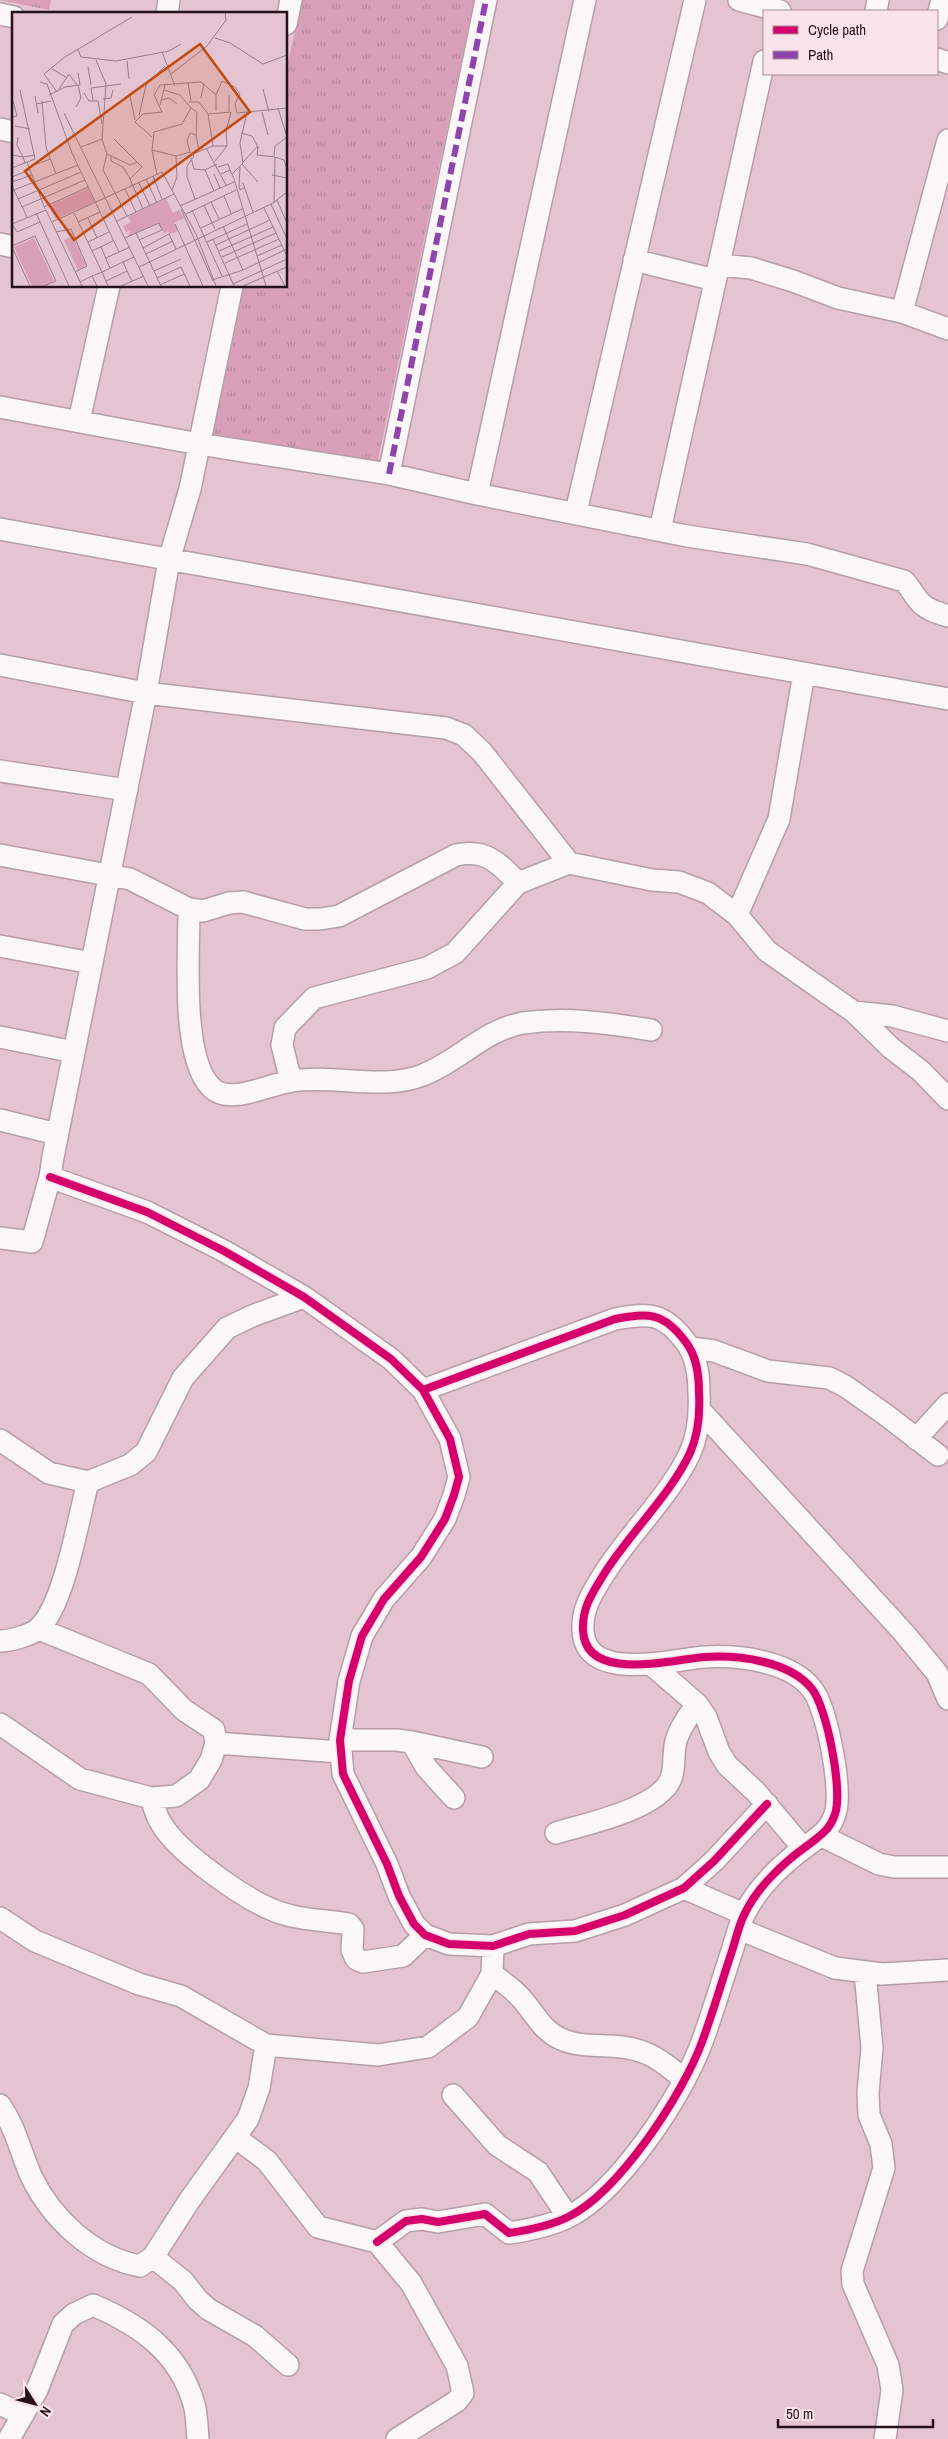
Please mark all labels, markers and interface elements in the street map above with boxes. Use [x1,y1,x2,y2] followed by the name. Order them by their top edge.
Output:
[763,10,938,75] legend
[12,12,288,288] inset map
[808,19,866,40] text: Cycle path
[808,44,833,65] text: Path
[10,2379,60,2429] north arrow
[778,2396,933,2428] scale bar
[36,2403,55,2420] text: N
[786,2403,813,2424] text: 50 m

